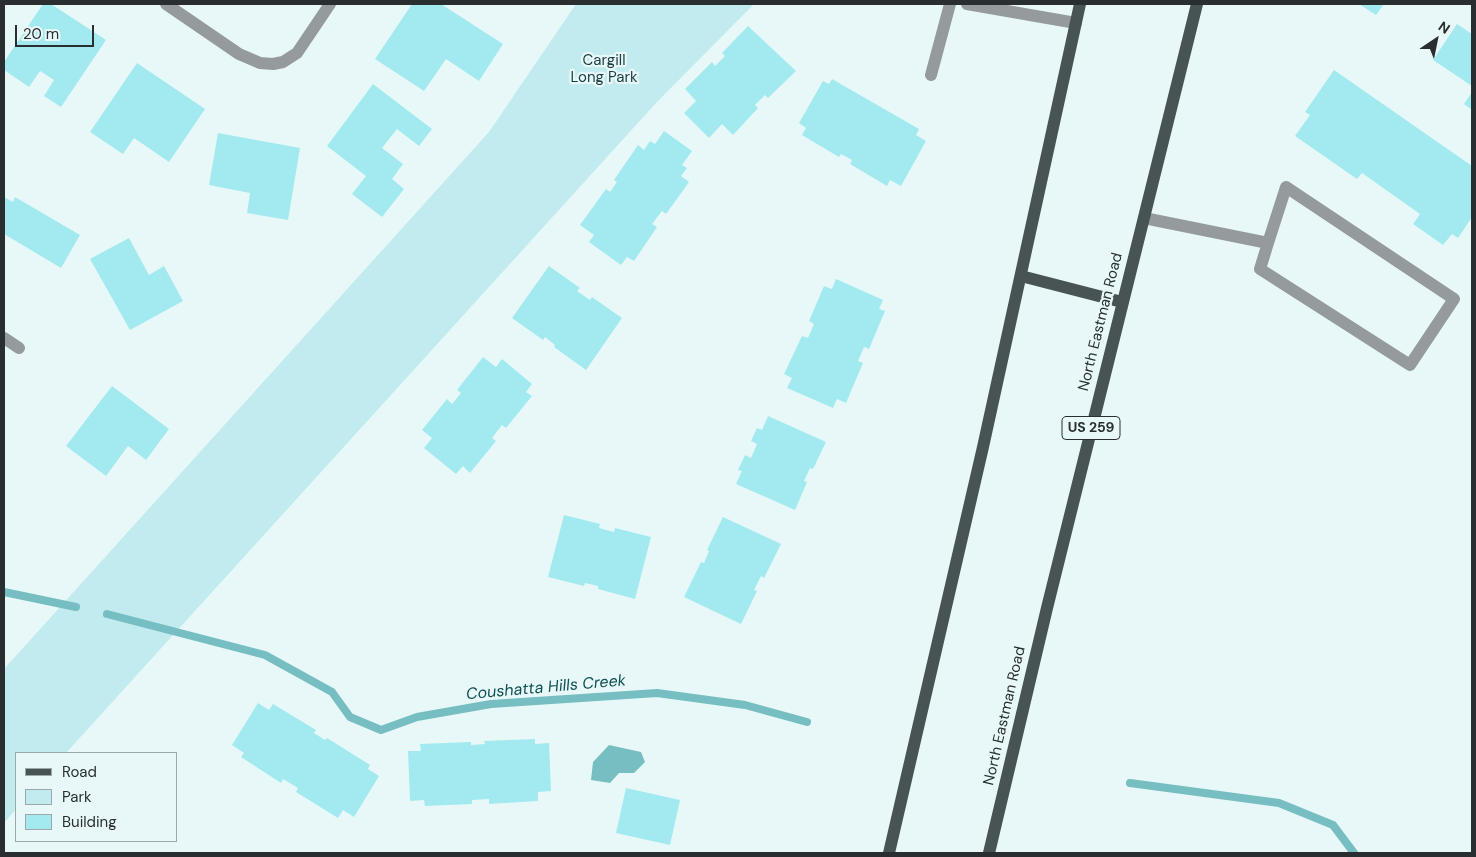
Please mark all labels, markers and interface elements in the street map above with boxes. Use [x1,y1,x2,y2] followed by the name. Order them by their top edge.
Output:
[18,15,96,47] scale bar
[1411,15,1461,65] north arrow
[1435,17,1454,38] text: N
[23,24,59,44] text: 20 m
[570,52,638,87] park label: Cargill Long Park
[1075,251,1127,393] street label: North Eastman Road
[1062,416,1120,439] road number: US 259
[980,645,1030,787] street label: North Eastman Road
[465,671,627,705] water label: Coushatta Hills Creek
[15,752,178,842] legend
[62,762,97,782] text: Road
[62,787,92,807] text: Park
[62,812,117,832] text: Building

